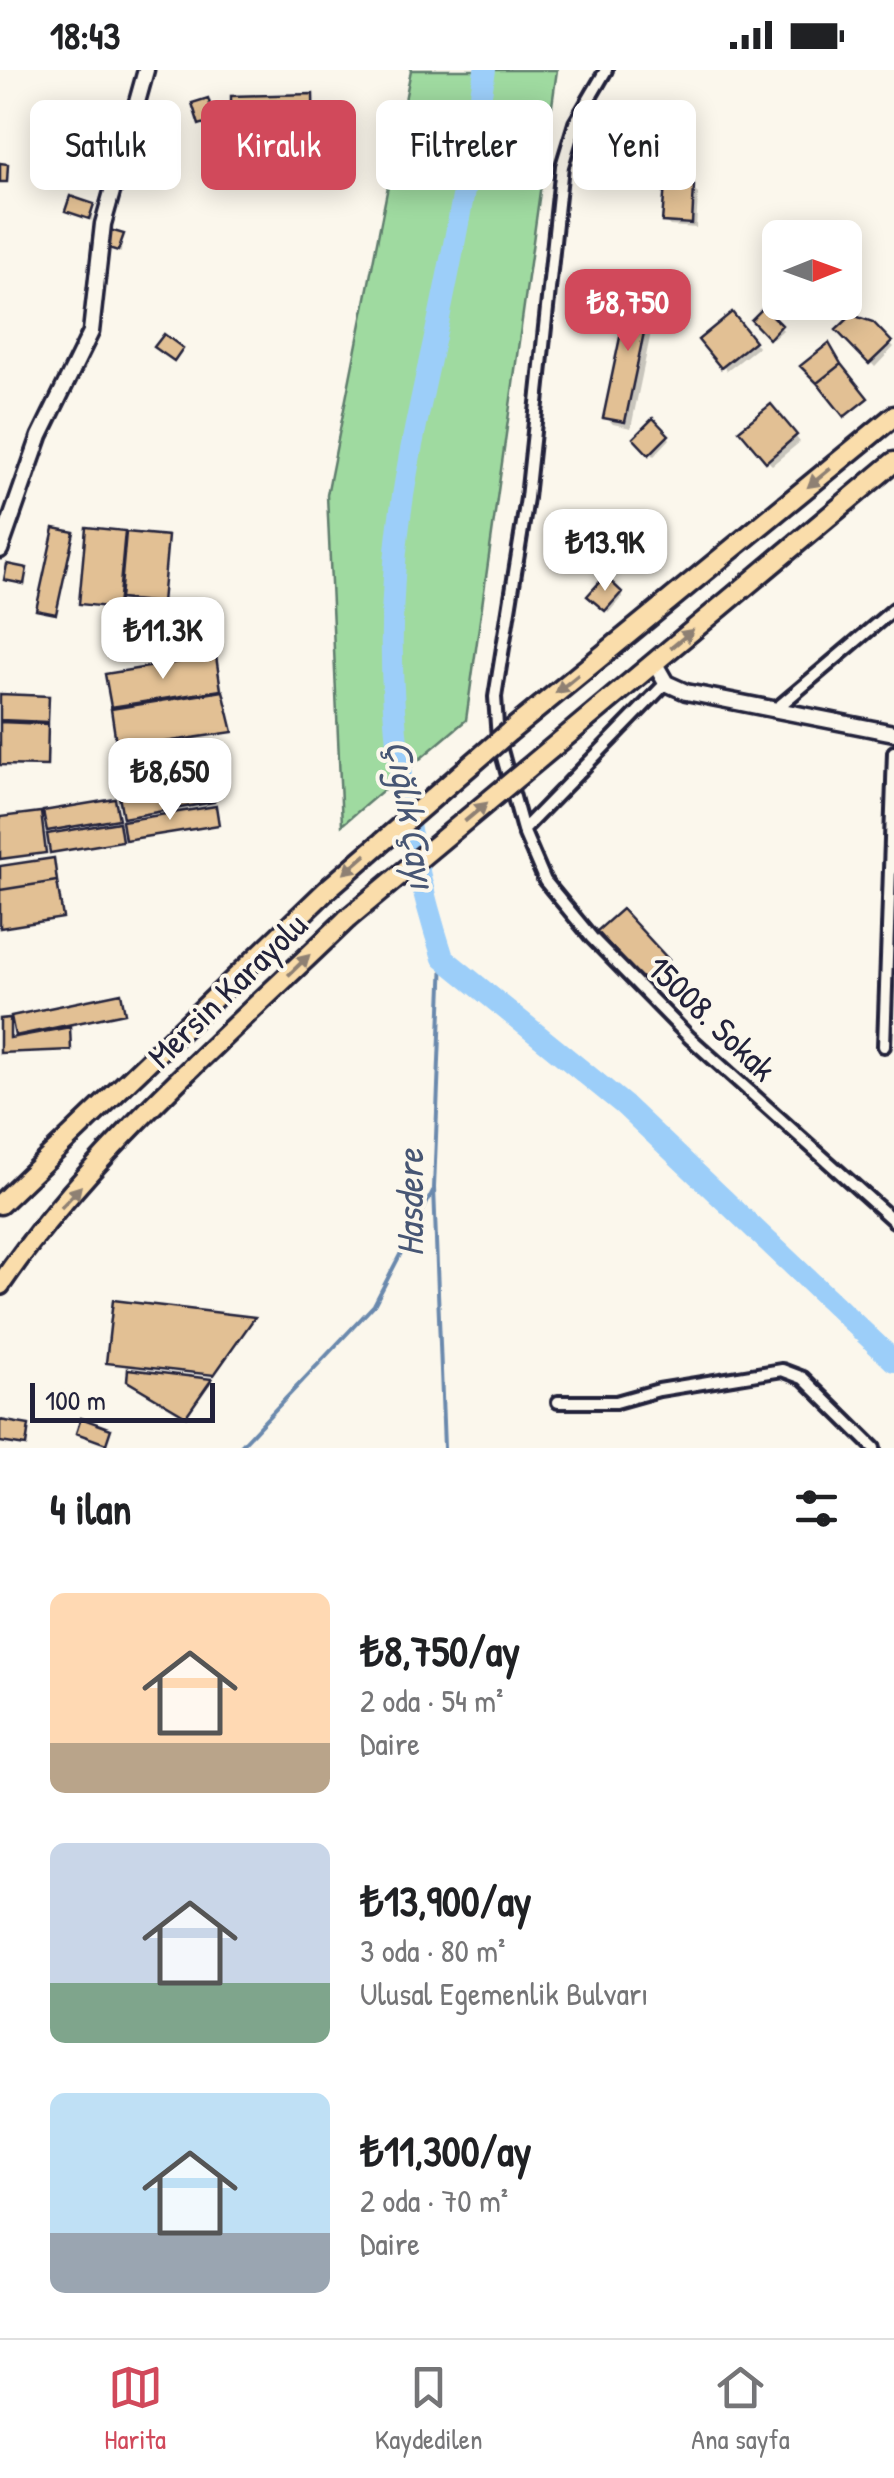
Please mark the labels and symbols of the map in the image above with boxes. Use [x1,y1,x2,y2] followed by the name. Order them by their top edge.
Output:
[762,220,862,320] north arrow
[547,269,709,354] pin: ₺8,750
[806,467,831,488] one-way arrow
[524,509,686,594] pin: ₺13.9K
[82,597,244,682] pin: ₺11.3K
[670,629,695,650] one-way arrow
[555,673,580,694] one-way arrow
[373,736,451,894] water label: Çığlık Çayı
[89,738,251,823] pin: ₺8,650
[463,802,488,823] one-way arrow
[343,853,368,875] one-way arrow
[137,902,317,1078] street label: Mersin Karayolu
[637,945,787,1091] street label: 15008. Sokak
[287,954,311,978] one-way arrow
[383,1148,435,1257] water label: Hasdere
[59,1185,82,1209] one-way arrow
[30,1378,215,1422] scale bar

